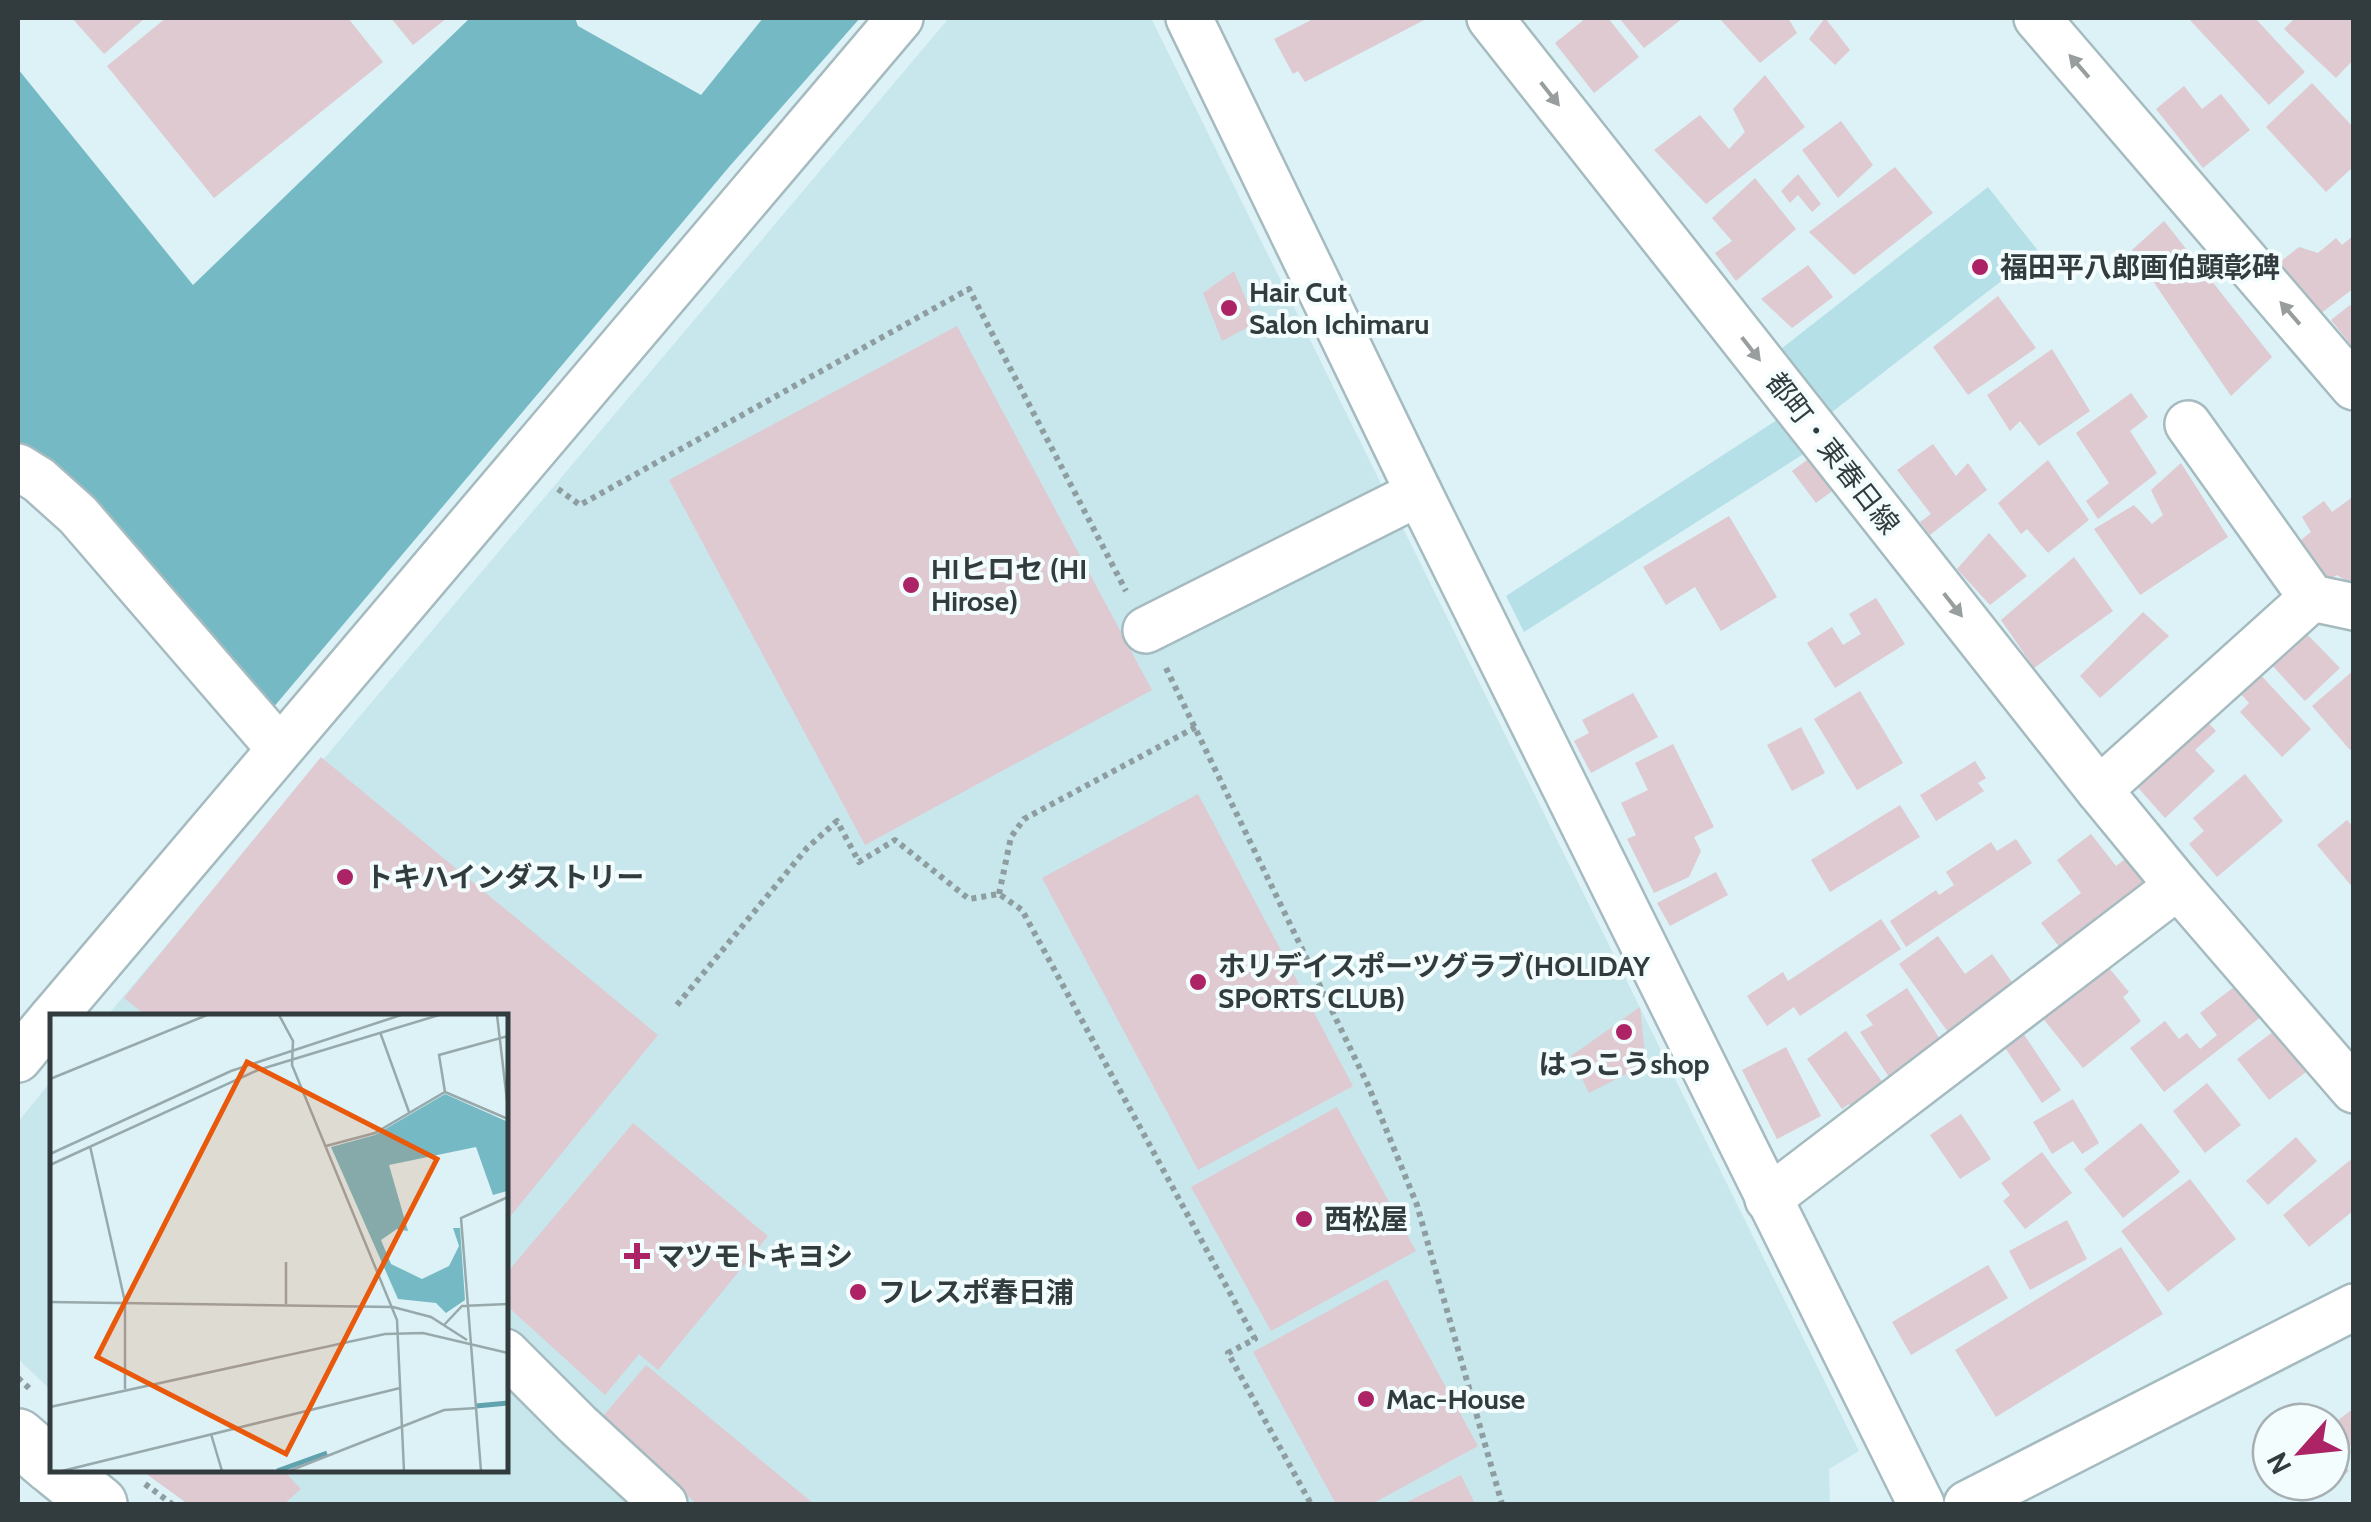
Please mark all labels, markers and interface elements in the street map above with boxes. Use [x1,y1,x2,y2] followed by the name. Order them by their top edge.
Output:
[2068,54,2090,79] one-way arrow
[1539,81,1560,107] one-way arrow
[2000,250,2280,284] place label: 福田平八郎画伯顕彰碑
[1969,256,1991,278] marker: 福田平八郎画伯顕彰碑
[1249,275,1430,341] place label: Hair Cut Salon Ichimaru
[1218,297,1240,319] marker: Hair Cut Salon Ichimaru
[2280,300,2301,325] one-way arrow
[1741,336,1762,362] one-way arrow
[1759,365,1907,541] street label: 都町・東春日線
[931,552,1087,618] place label: HIヒロセ (HI Hirose)
[900,574,922,596] marker: HIヒロセ (HI Hirose)
[1942,591,1963,617] one-way arrow
[365,860,644,894] place label: トキハインダストリー
[334,866,356,888] marker: トキハインダストリー
[1218,949,1651,1015] place label: ホリデイスポーツグラブ(HOLIDAY SPORTS CLUB)
[1187,971,1209,993] marker: ホリデイスポーツグラブ(HOLIDAY SPORTS CLUB)
[50,1014,508,1472] inset map
[1613,1021,1635,1043] marker: はっこうshop
[1538,1047,1710,1081] place label: はっこうshop
[1324,1202,1408,1236] place label: 西松屋
[1293,1208,1315,1230] marker: 西松屋
[657,1239,853,1273] place label: マツモトキヨシ
[626,1245,648,1267] marker: マツモトキヨシ
[878,1275,1074,1309] place label: フレスポ春日浦
[847,1281,869,1303] marker: フレスポ春日浦
[1386,1382,1525,1416] place label: Mac-House
[1355,1388,1377,1410] marker: Mac-House
[2251,1402,2351,1502] north arrow
[2259,1447,2298,1480] text: N

